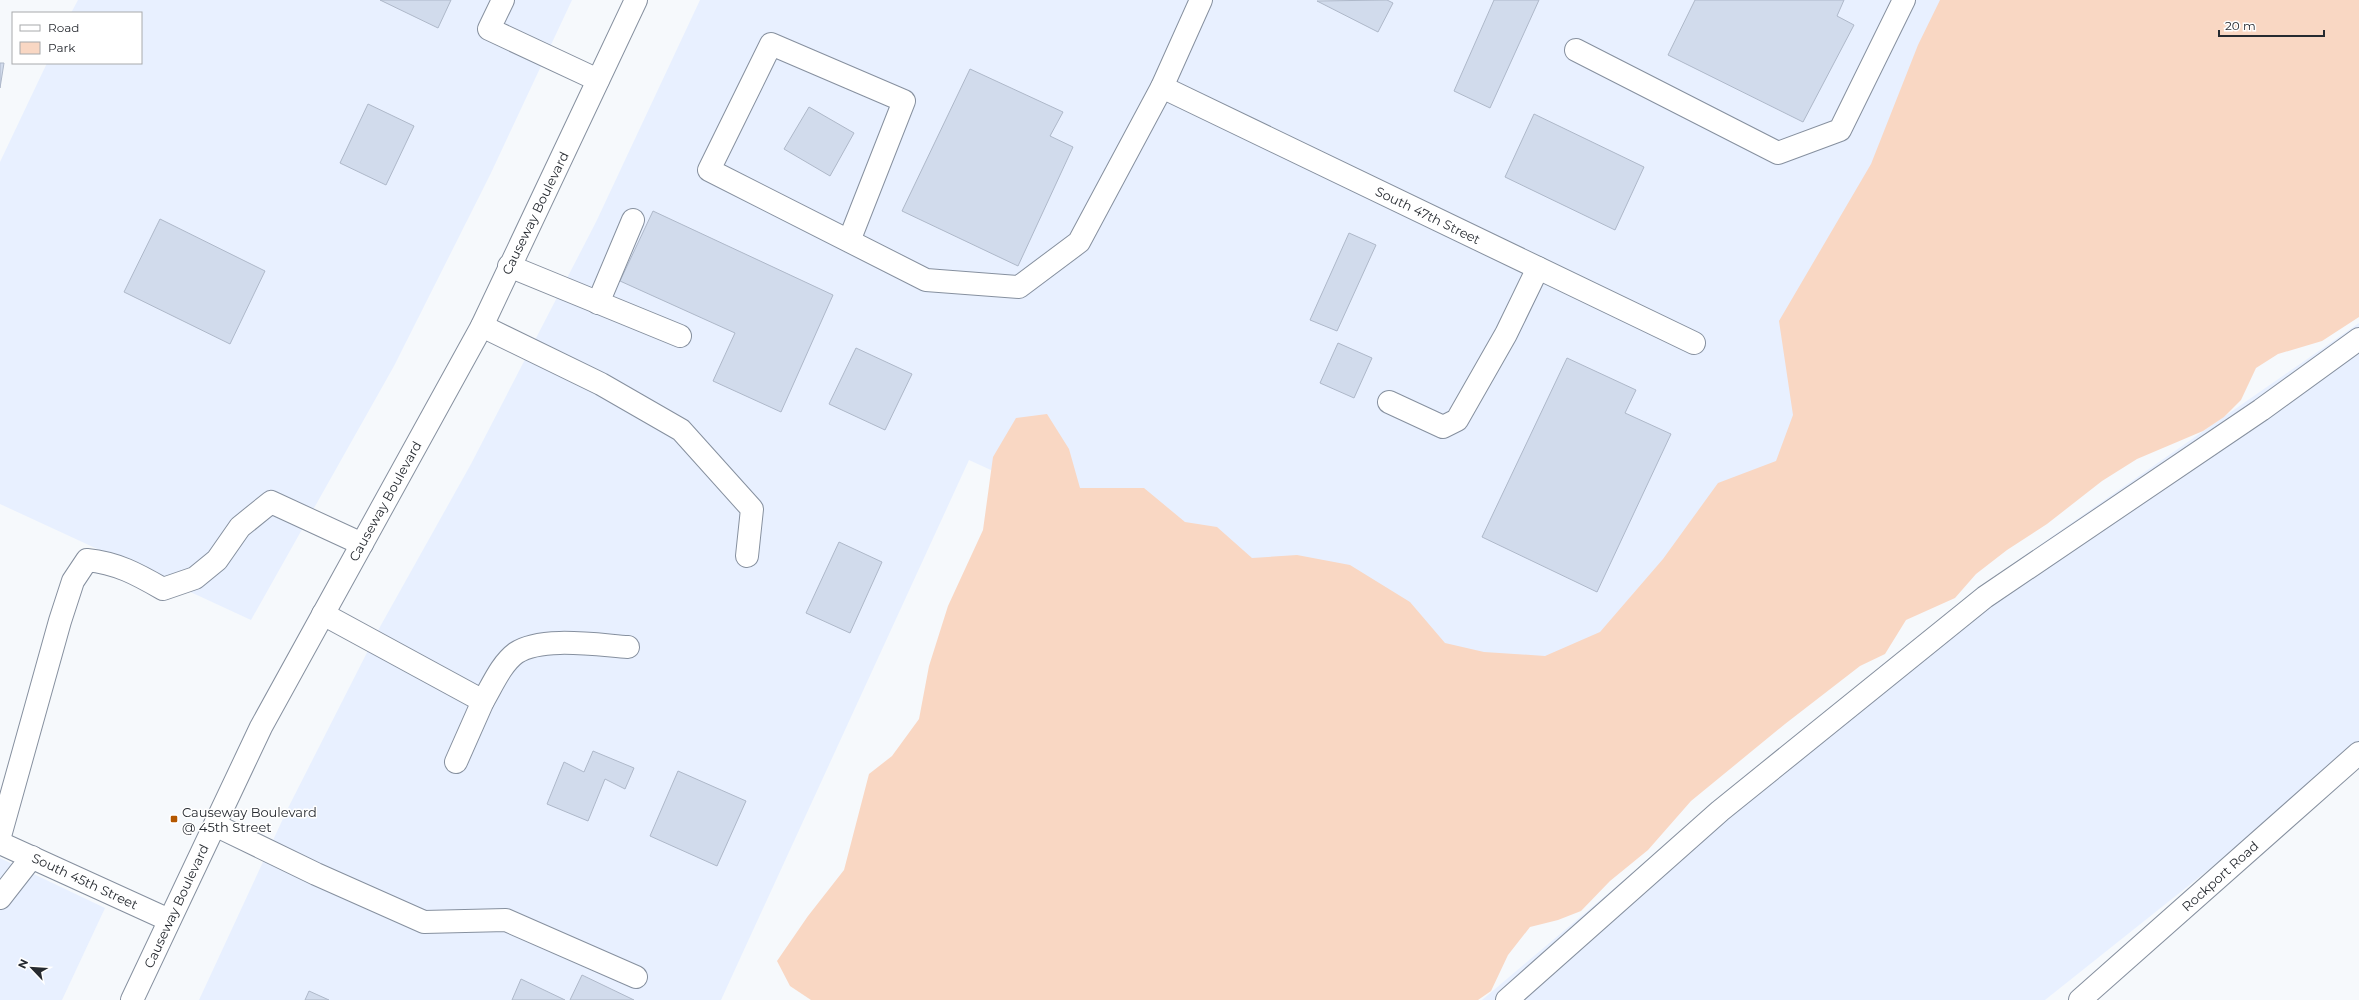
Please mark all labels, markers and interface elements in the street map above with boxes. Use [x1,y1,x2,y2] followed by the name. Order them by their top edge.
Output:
[12,12,142,64] legend
[2219,12,2324,38] scale bar
[2225,18,2256,33] text: 20 m
[48,20,79,35] text: Road
[48,40,76,55] text: Park
[498,149,572,277] street label: Causeway Boulevard
[1373,183,1483,247] street label: South 47th Street
[345,438,425,564] street label: Causeway Boulevard
[182,804,317,835] place label: Causeway Boulevard @ 45th Street
[169,814,179,824] marker: Causeway Boulevard @ 45th Street
[2178,837,2262,915] street label: Rockport Road
[140,841,212,971] street label: Causeway Boulevard
[29,849,141,913] street label: South 45th Street
[12,948,52,988] north arrow
[15,957,31,971] text: N

